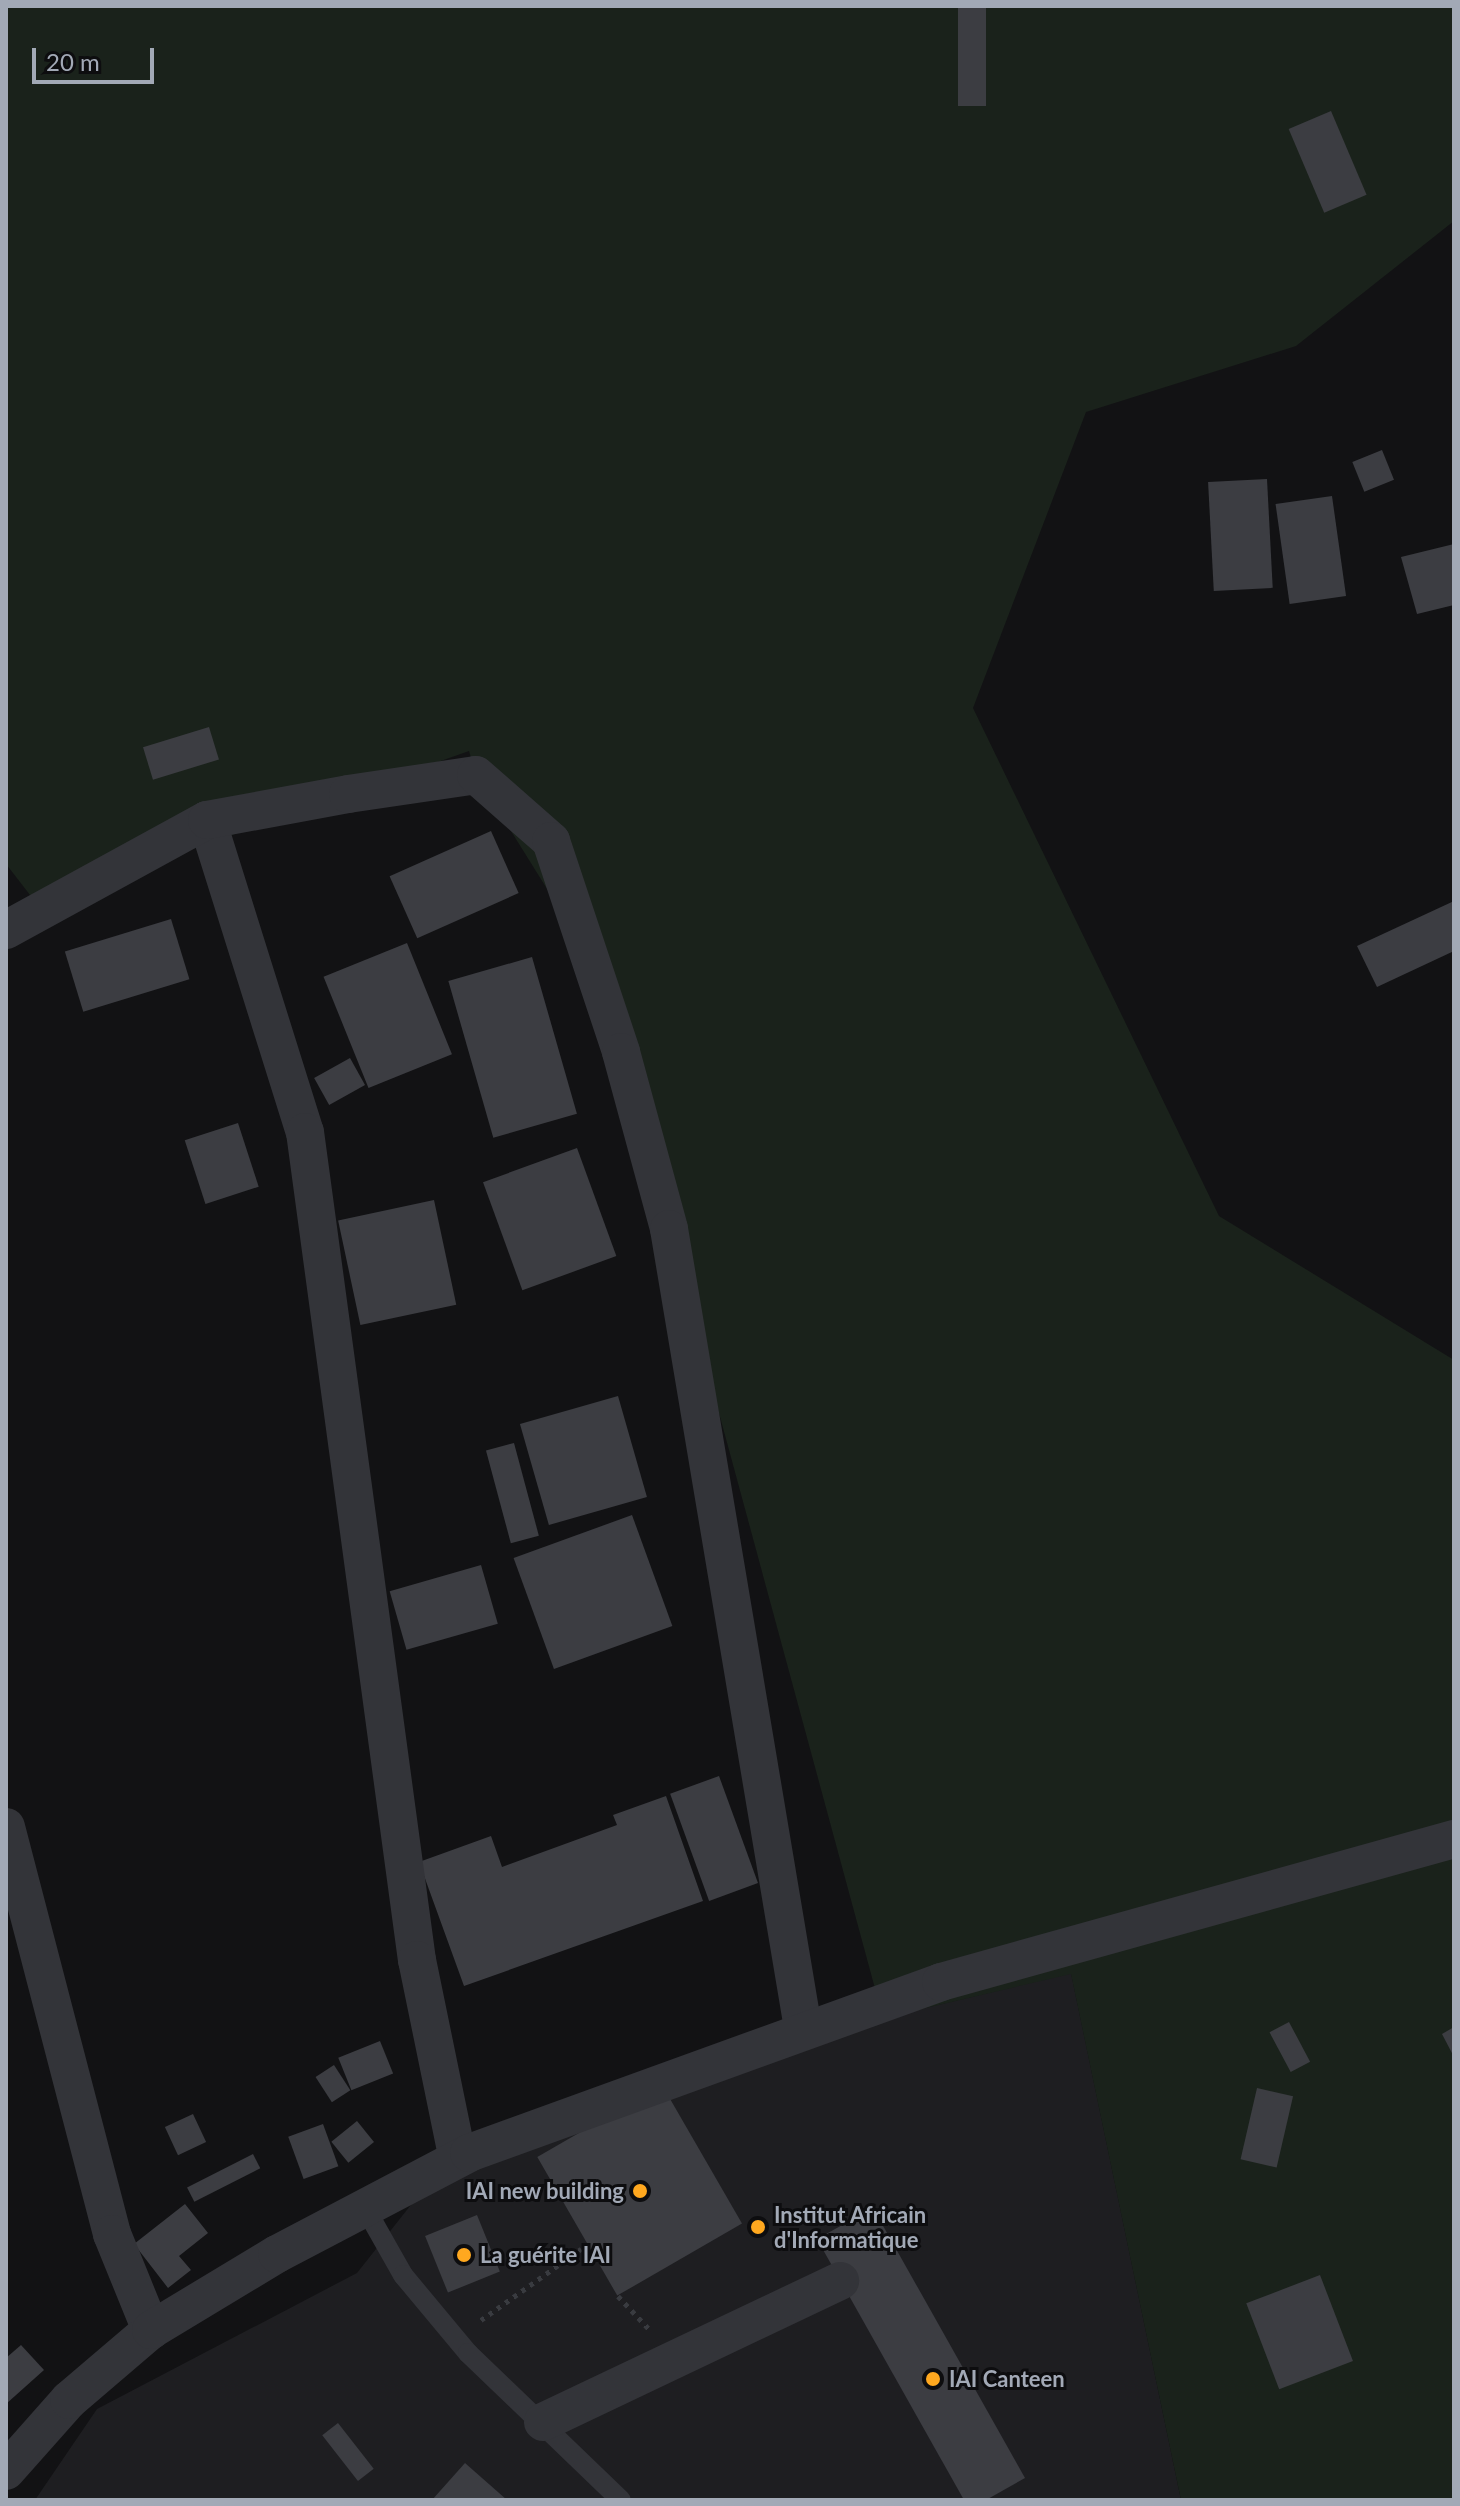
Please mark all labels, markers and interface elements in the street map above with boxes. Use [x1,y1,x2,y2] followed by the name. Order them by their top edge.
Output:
[36,32,158,82] scale bar
[46,47,100,76] text: 20 m
[465,2178,624,2204] place label: IAI new building
[631,2182,649,2200] marker: IAI new building
[774,2201,927,2252] place label: Institut Africain d'Informatique
[749,2218,767,2236] marker: Institut Africain d'Informatique
[480,2242,611,2268] place label: La guérite IAI
[455,2246,473,2264] marker: La guérite IAI
[949,2366,1065,2392] place label: IAI Canteen
[924,2370,942,2388] marker: IAI Canteen

